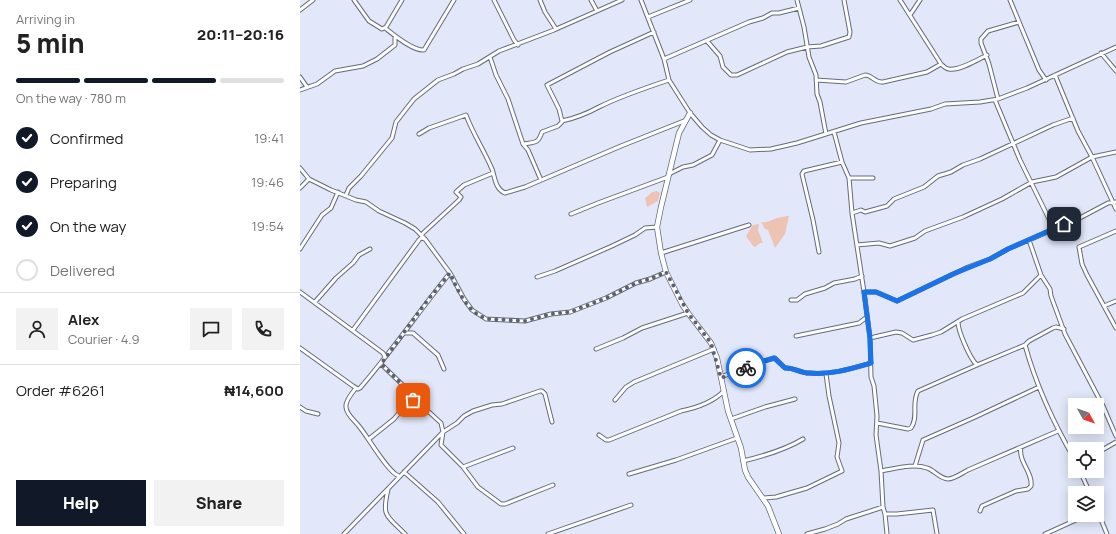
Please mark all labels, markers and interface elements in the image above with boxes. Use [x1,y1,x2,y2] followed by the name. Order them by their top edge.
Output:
[16,10,75,28] text: Arriving in
[197,24,284,45] text: 20:11–20:16
[16,25,85,61] text: 5 min
[16,89,126,107] text: On the way · 780 m
[16,127,38,149] icon: check
[50,128,123,149] text: Confirmed
[254,129,284,147] text: 19:41
[16,171,38,193] icon: check
[50,172,117,193] text: Preparing
[251,173,284,191] text: 19:46
[1047,207,1081,241] pin
[1053,213,1075,235] icon: home
[16,215,38,237] icon: check
[50,216,126,237] text: On the way
[252,217,284,235] text: 19:54
[50,260,115,281] text: Delivered
[16,308,58,350] button: person
[190,308,232,350] button: chat
[242,308,284,350] button: phone
[68,309,99,330] text: Alex
[68,330,140,348] text: Courier · 4.9
[726,348,766,388] courier
[735,357,757,379] icon: bike
[16,380,105,401] text: Order #6261
[224,380,284,401] text: ₦14,600
[396,383,430,417] pin
[402,389,424,411] icon: bag
[1068,398,1104,434] north arrow
[1068,398,1104,522] map controls
[1068,442,1104,478] button: locate
[16,480,146,526] button: Help
[154,480,284,526] button: Share
[1068,486,1104,522] button: layers

